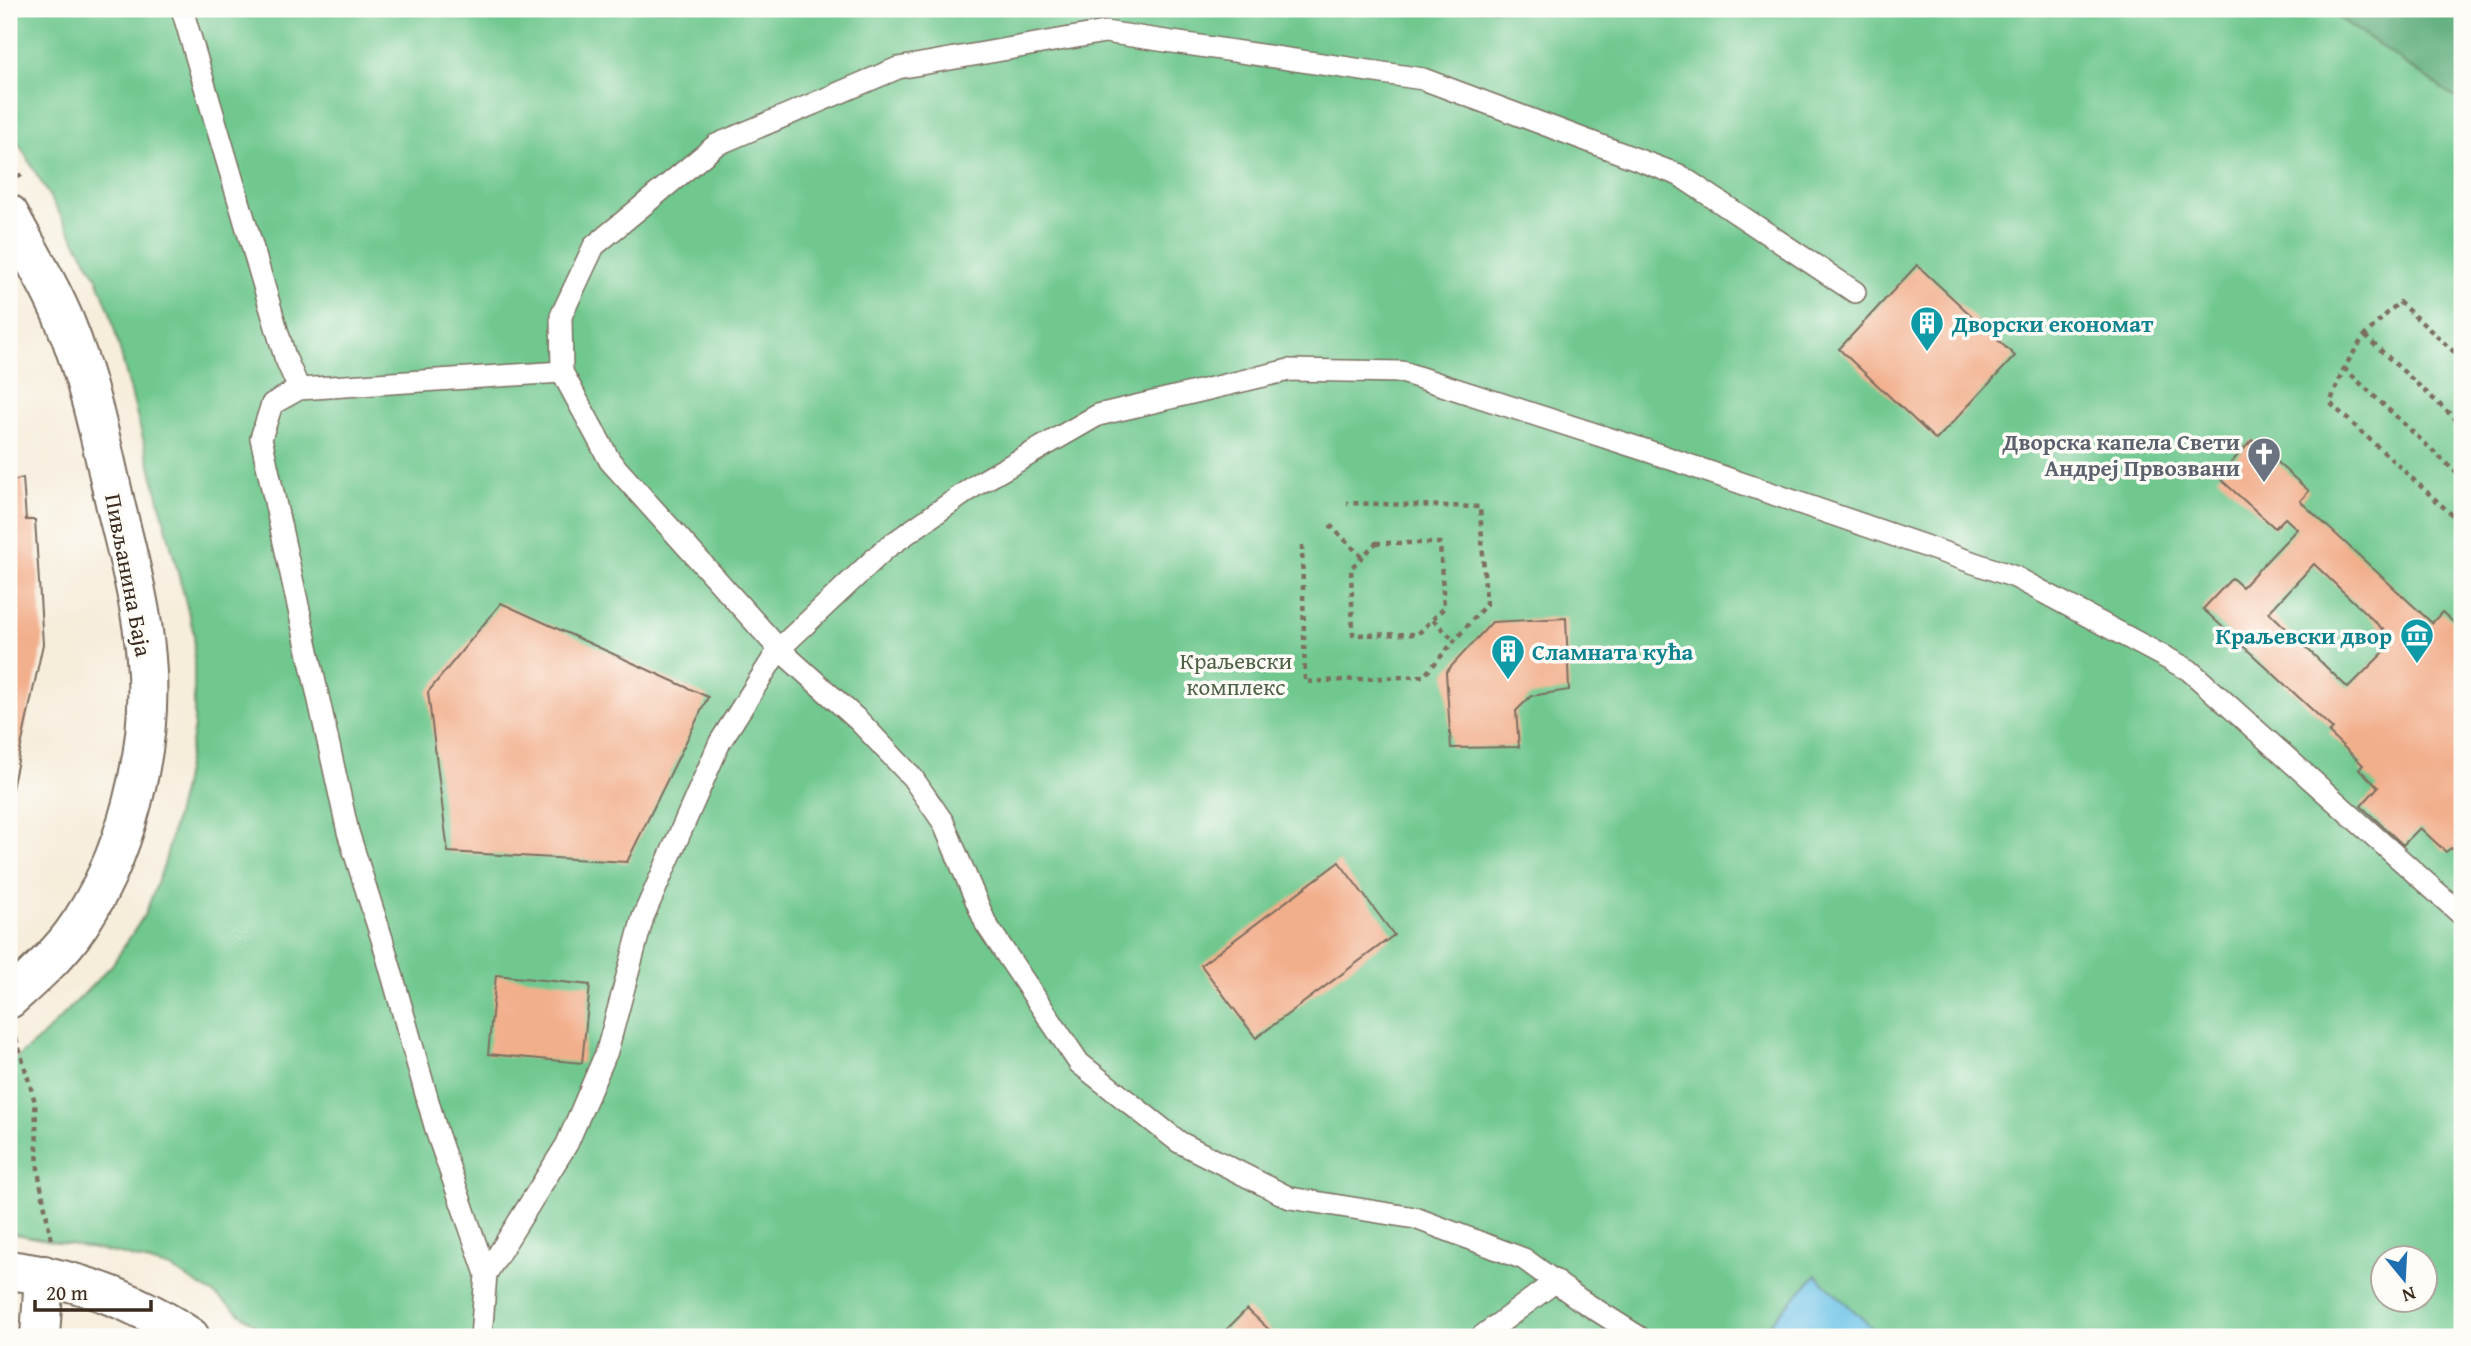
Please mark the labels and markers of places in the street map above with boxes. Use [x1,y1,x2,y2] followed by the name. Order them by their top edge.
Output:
[1908,304,1946,353] building icon: Дворски економат
[1951,307,2154,340] place label: Дворски економат
[2002,425,2240,484] place label: Дворска капела Свети Андреј Првозвани
[2245,435,2283,484] church icon: Дворска капела Свети Андреј Првозвани
[2398,616,2436,665] museum icon: Краљевски двор
[2216,619,2392,652] place label: Краљевски двор
[1489,632,1527,681] building icon: Сламната кућа
[1532,635,1694,668] place label: Сламната кућа

